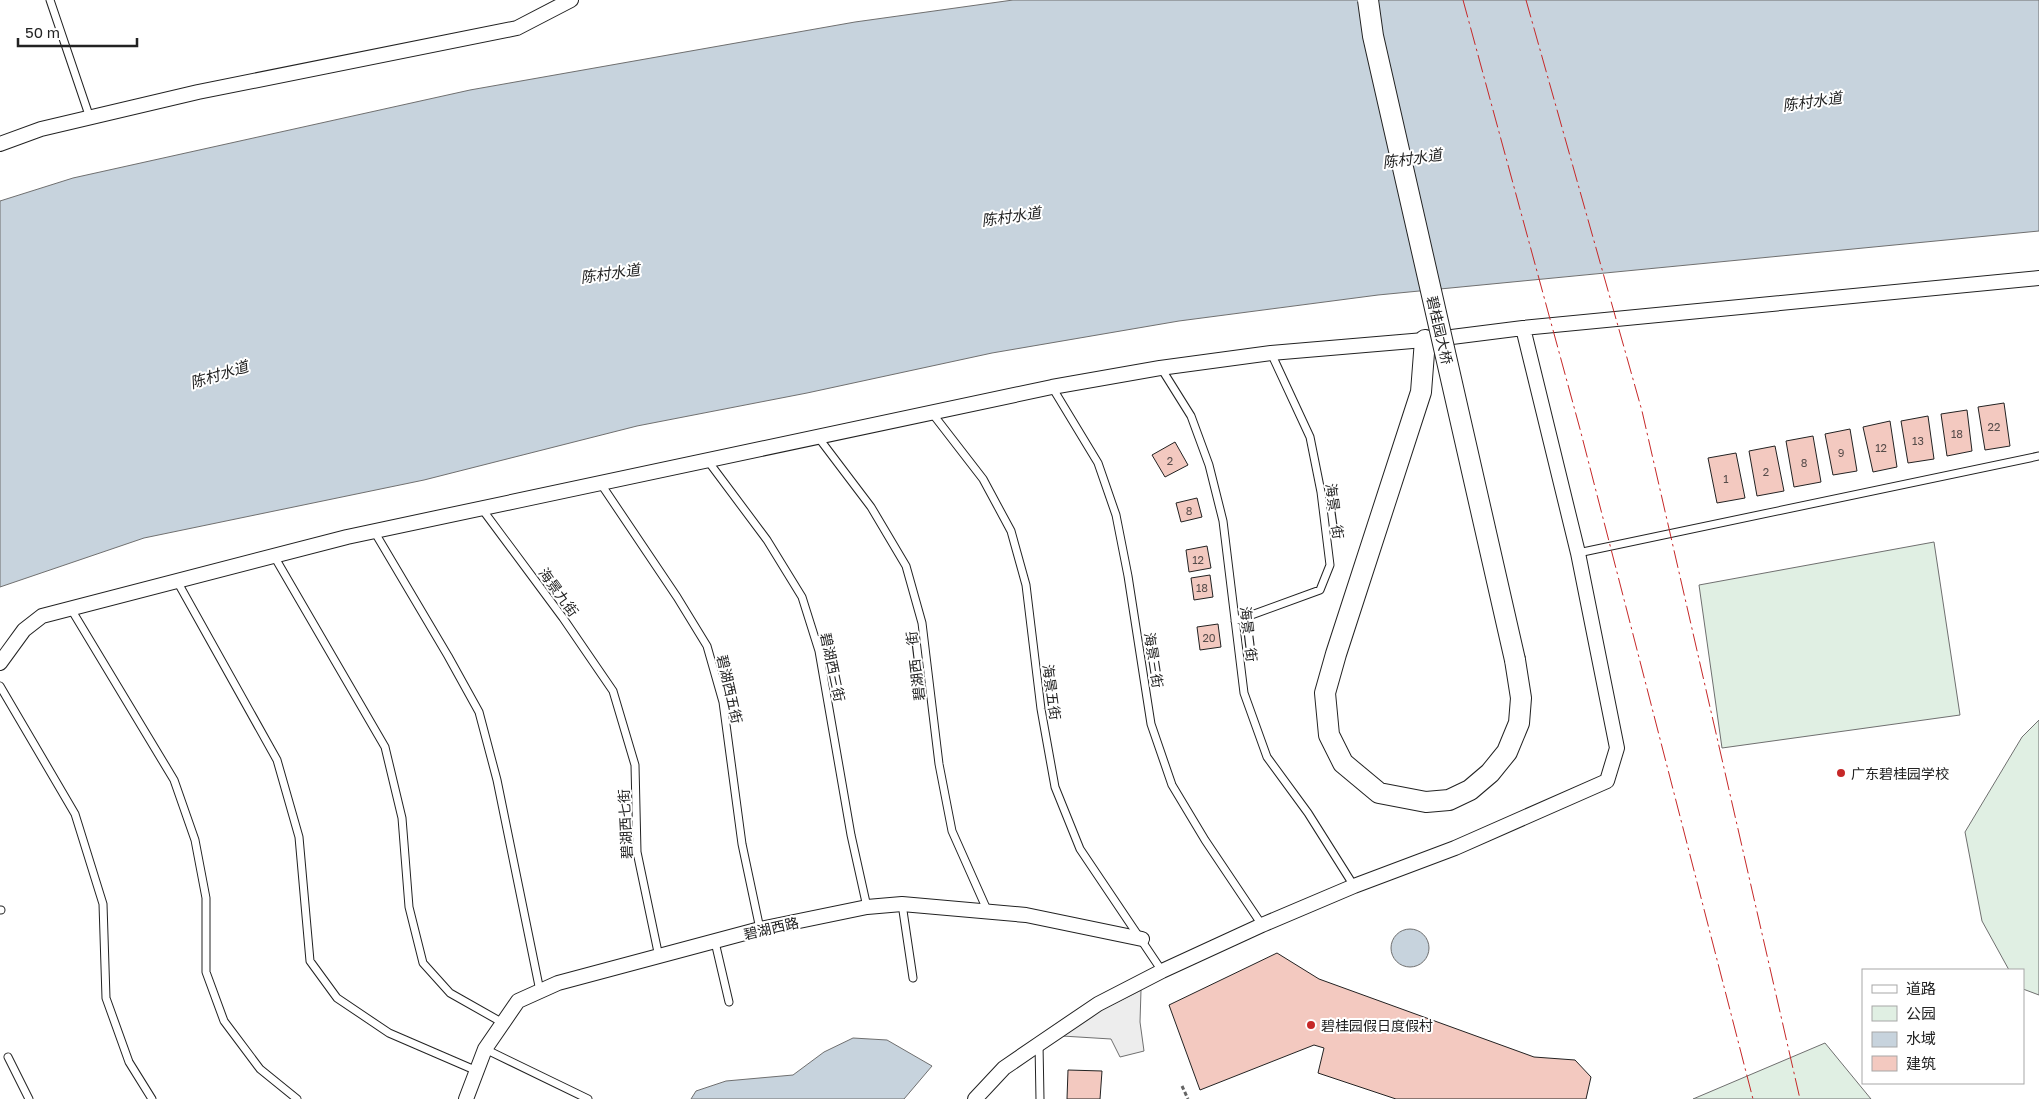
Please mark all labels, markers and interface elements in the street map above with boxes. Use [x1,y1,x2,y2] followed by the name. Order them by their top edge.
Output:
[18,15,136,47] scale bar
[25,23,60,41] text: 50 m
[1781,88,1845,114] water label: 陈村水道
[1381,145,1445,171] water label: 陈村水道
[980,203,1044,229] water label: 陈村水道
[579,260,643,286] water label: 陈村水道
[1424,294,1456,366] street label: 碧桂园大桥
[188,356,252,391] water label: 陈村水道
[1988,420,2000,433] house number: 22
[1951,427,1963,440] house number: 18
[1912,434,1924,447] house number: 13
[1875,441,1887,454] house number: 12
[1838,446,1844,459] house number: 9
[1167,454,1173,467] house number: 2
[1801,456,1808,469] house number: 8
[1763,465,1769,478] house number: 2
[1723,472,1729,485] house number: 1
[1323,482,1347,540] street label: 海景一街
[1186,504,1193,517] house number: 8
[1192,553,1204,566] house number: 12
[536,564,582,620] street label: 海景九街
[1196,581,1208,594] house number: 18
[1237,605,1261,663] street label: 海景二街
[902,630,928,702] street label: 碧湖西一街
[817,631,849,703] street label: 碧湖西三街
[1141,631,1167,689] street label: 海景三街
[1202,631,1216,644] house number: 20
[714,653,746,725] street label: 碧湖西五街
[1040,663,1064,721] street label: 海景五街
[1851,765,1949,782] place label: 广东碧桂园学校
[1835,767,1847,779] marker: 广东碧桂园学校
[615,789,635,859] street label: 碧湖西七街
[742,913,800,943] street label: 碧湖西路
[1862,969,2024,1084] legend
[1906,979,1936,997] text: 道路
[1906,1004,1936,1022] text: 公园
[1321,1017,1433,1034] place label: 碧桂园假日度假村
[1305,1019,1317,1031] marker: 碧桂园假日度假村
[1906,1029,1936,1047] text: 水域
[1906,1054,1936,1072] text: 建筑

